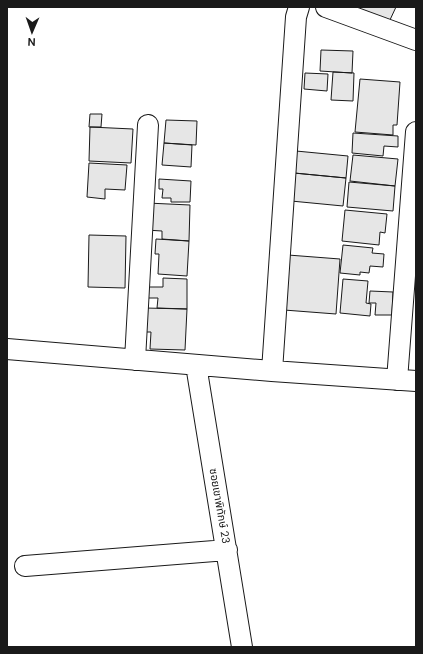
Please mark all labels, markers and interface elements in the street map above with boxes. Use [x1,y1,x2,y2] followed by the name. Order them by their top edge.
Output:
[12,12,52,52] north arrow
[27,35,36,49] text: N
[206,467,234,545] street label: ซอยเขาพิทักษ์ 23

